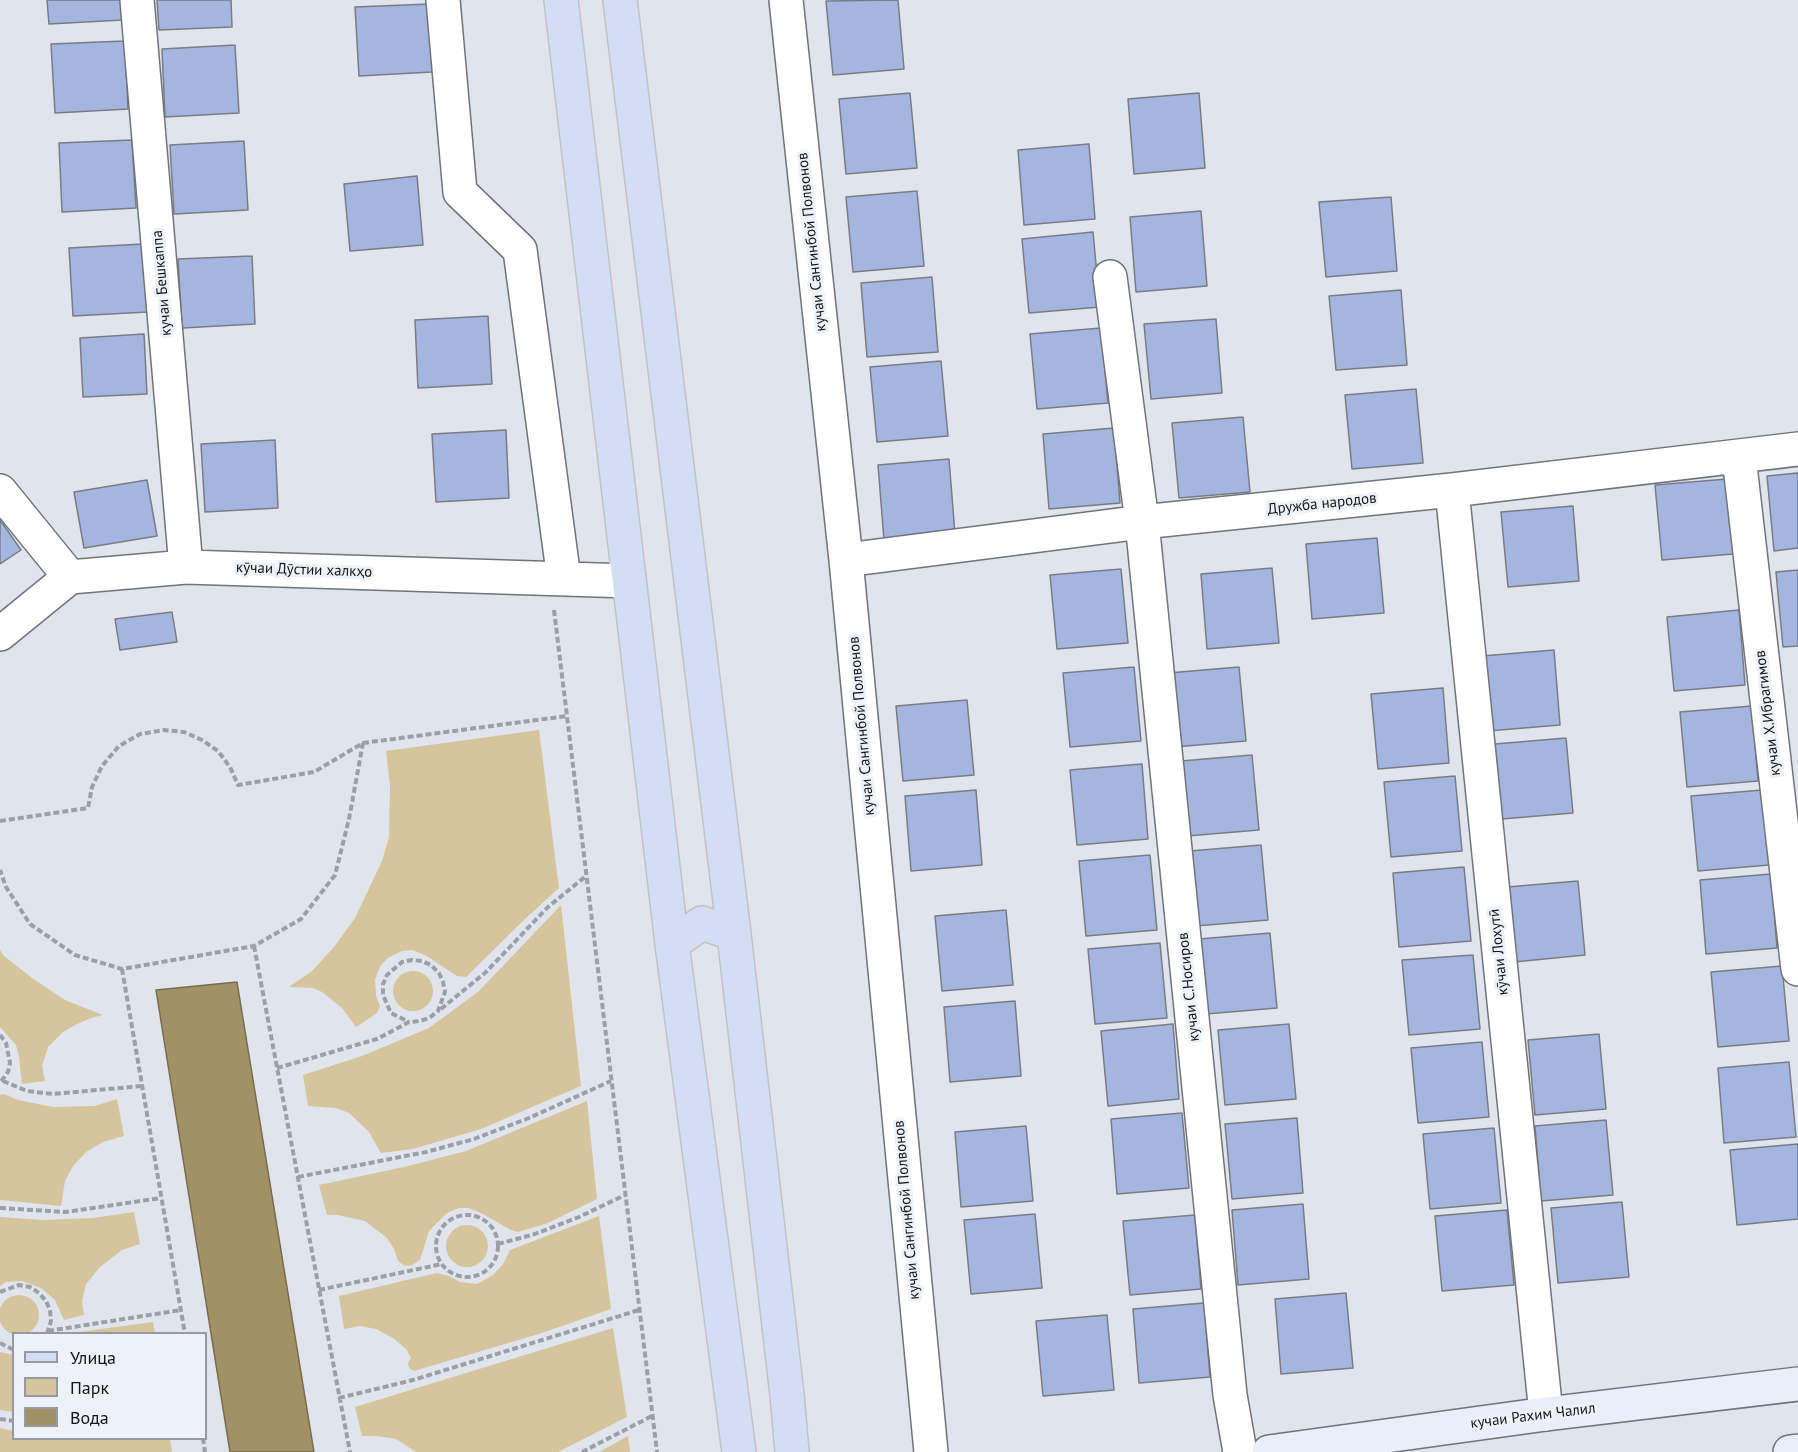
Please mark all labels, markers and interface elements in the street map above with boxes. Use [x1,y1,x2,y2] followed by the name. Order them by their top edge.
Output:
[794,152,830,332] street label: кучаи Сангинбой Полвонов
[148,229,176,337] street label: кучаи Бешкаппа
[1267,489,1377,519] street label: Дружба народов
[236,559,372,581] street label: кӯчаи Дӯстии халкҳо
[845,636,879,816] street label: кучаи Сангинбой Полвонов
[1751,649,1785,777] street label: кучаи Х.Ибрагимов
[1486,908,1512,996] street label: кӯчаи Лохутӣ
[1174,932,1204,1042] street label: кучаи С.Носиров
[890,1120,924,1300] street label: кучаи Сангинбой Полвонов
[12,1332,207,1440] legend
[70,1346,116,1369] text: Улица
[70,1376,109,1399] text: Парк
[1469,1399,1597,1433] street label: кучаи Рахим Чалил
[70,1406,109,1429] text: Вода

